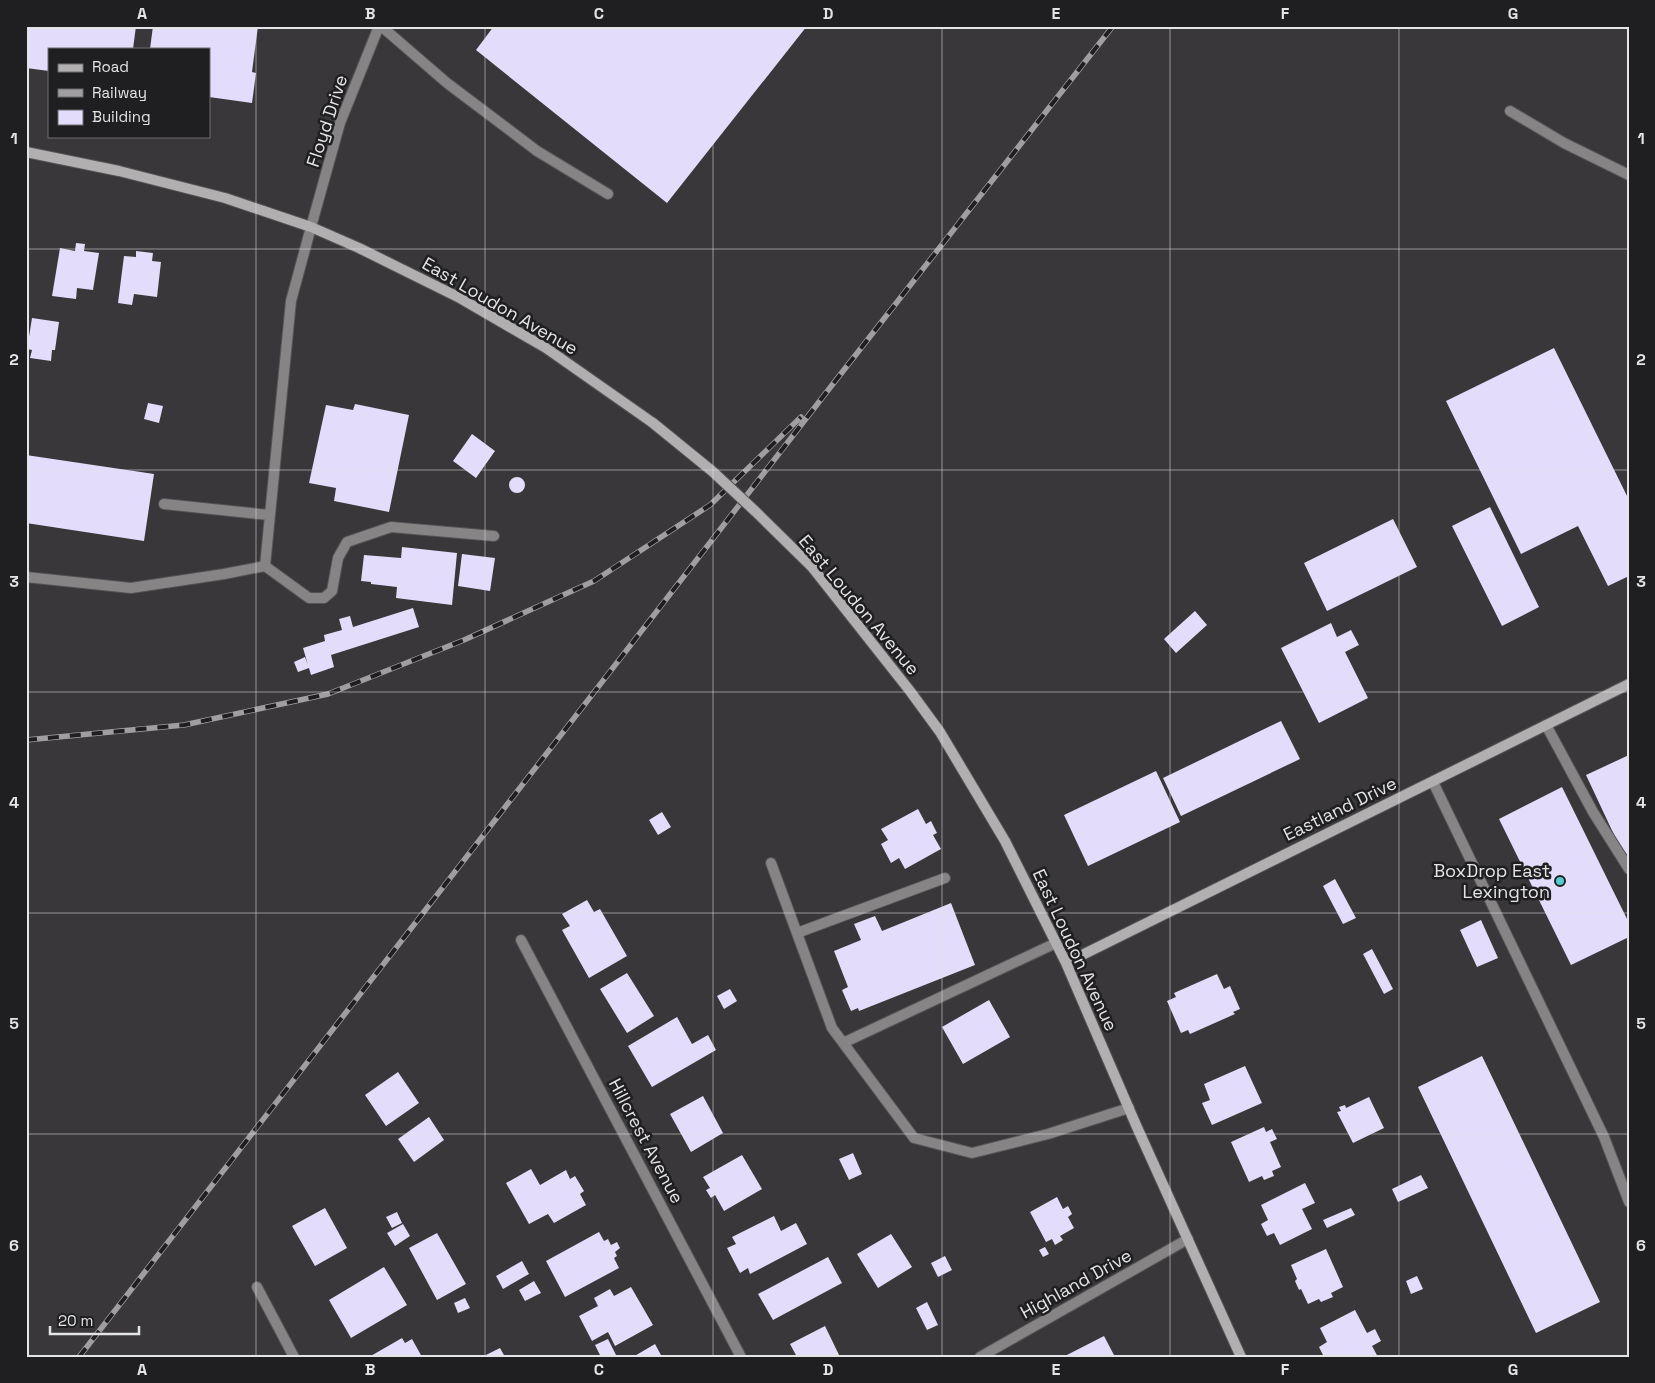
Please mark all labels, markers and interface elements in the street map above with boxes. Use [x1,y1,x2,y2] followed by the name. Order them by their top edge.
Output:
[137,3,147,24] text: A
[365,3,375,24] text: B
[594,3,604,24] text: C
[823,3,833,24] text: D
[1052,3,1061,24] text: E
[1281,3,1290,24] text: F
[1508,3,1518,24] text: G
[48,48,210,138] legend
[92,57,129,76] text: Road
[301,72,352,170] street label: Floyd Drive
[92,83,147,102] text: Railway
[92,107,151,126] text: Building
[10,128,18,149] text: 1
[1637,128,1645,149] text: 1
[418,252,582,360] street label: East Loudon Avenue
[9,349,19,370] text: 2
[1636,349,1646,370] text: 2
[794,530,925,680] street label: East Loudon Avenue
[9,571,19,592] text: 3
[1636,571,1646,592] text: 3
[1279,771,1400,846] street label: Eastland Drive
[9,792,19,813] text: 4
[1636,792,1646,813] text: 4
[1433,859,1550,903] place label: BoxDrop East Lexington
[1028,865,1123,1035] street label: East Loudon Avenue
[1554,875,1566,887] marker: BoxDrop East Lexington
[9,1013,19,1034] text: 5
[1636,1013,1646,1034] text: 5
[604,1074,689,1207] street label: Hillcrest Avenue
[9,1235,19,1256] text: 6
[1636,1235,1646,1256] text: 6
[1016,1243,1136,1324] street label: Highland Drive
[50,1303,139,1335] scale bar
[58,1311,93,1330] text: 20 m
[137,1359,147,1380] text: A
[365,1359,375,1380] text: B
[594,1359,604,1380] text: C
[823,1359,833,1380] text: D
[1052,1359,1061,1380] text: E
[1281,1359,1290,1380] text: F
[1508,1359,1518,1380] text: G

